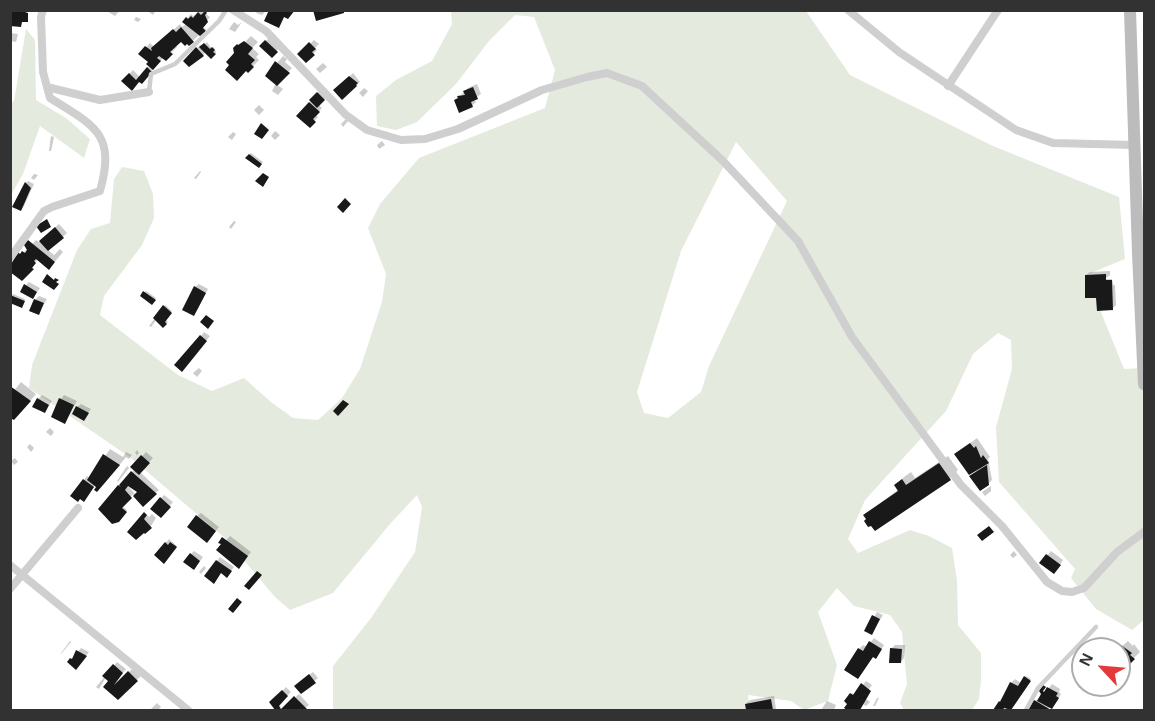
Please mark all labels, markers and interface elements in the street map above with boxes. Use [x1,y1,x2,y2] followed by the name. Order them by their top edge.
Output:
[1071,637,1131,697] north arrow
[1076,651,1096,669] text: N

